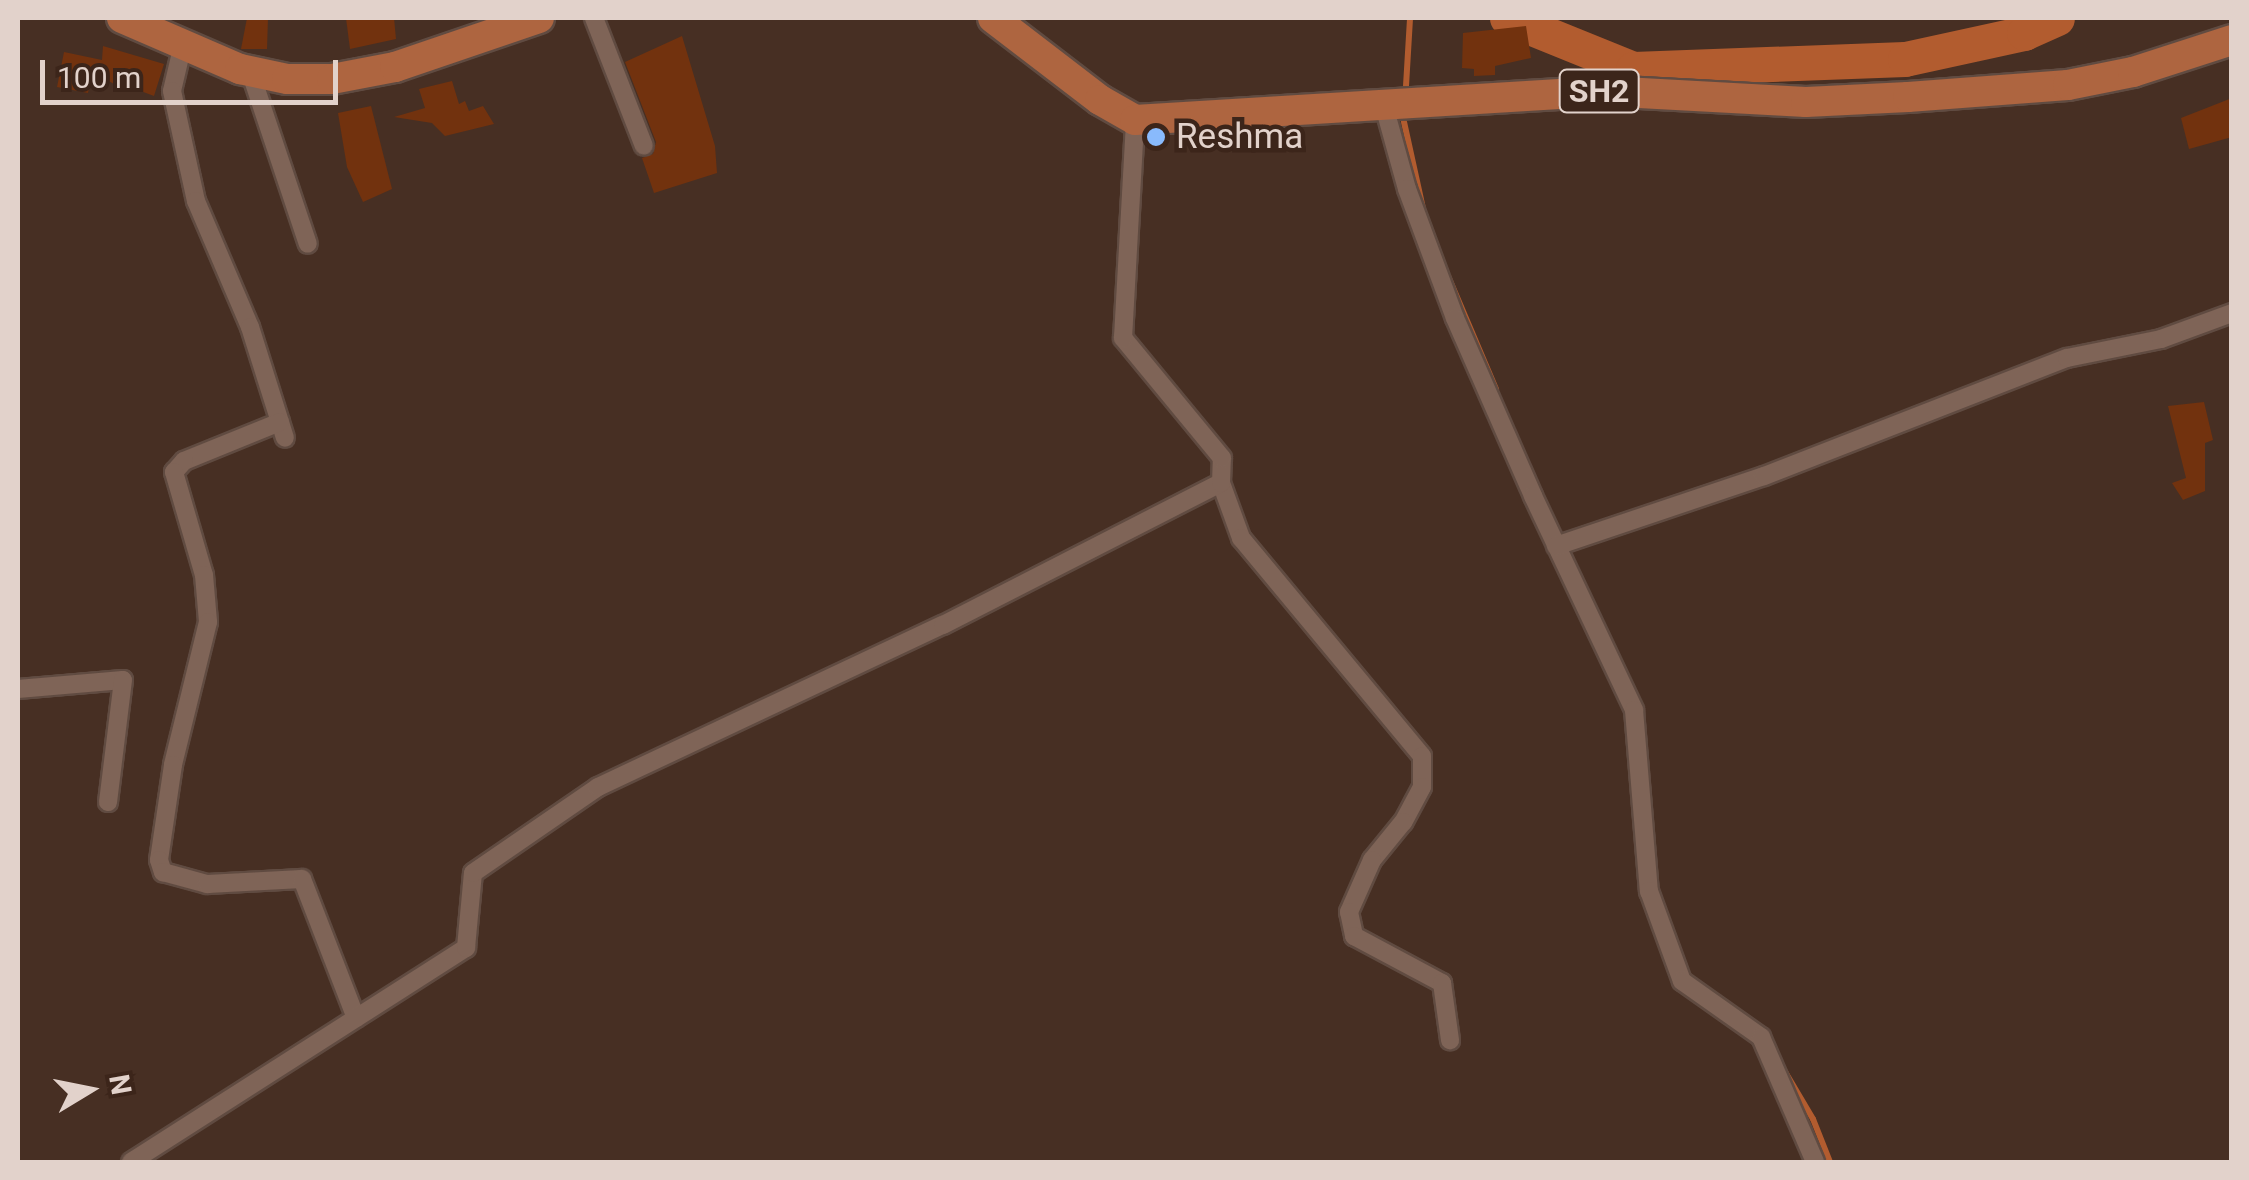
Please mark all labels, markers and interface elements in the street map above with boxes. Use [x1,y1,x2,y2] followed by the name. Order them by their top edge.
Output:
[45,40,342,102] scale bar
[57,60,141,95] text: 100 m
[1556,64,1642,118] road number: SH2
[1176,116,1303,158] place label: Reshma
[1145,126,1167,148] marker: Reshma
[40,1040,140,1140] north arrow
[102,1072,138,1097] text: N

